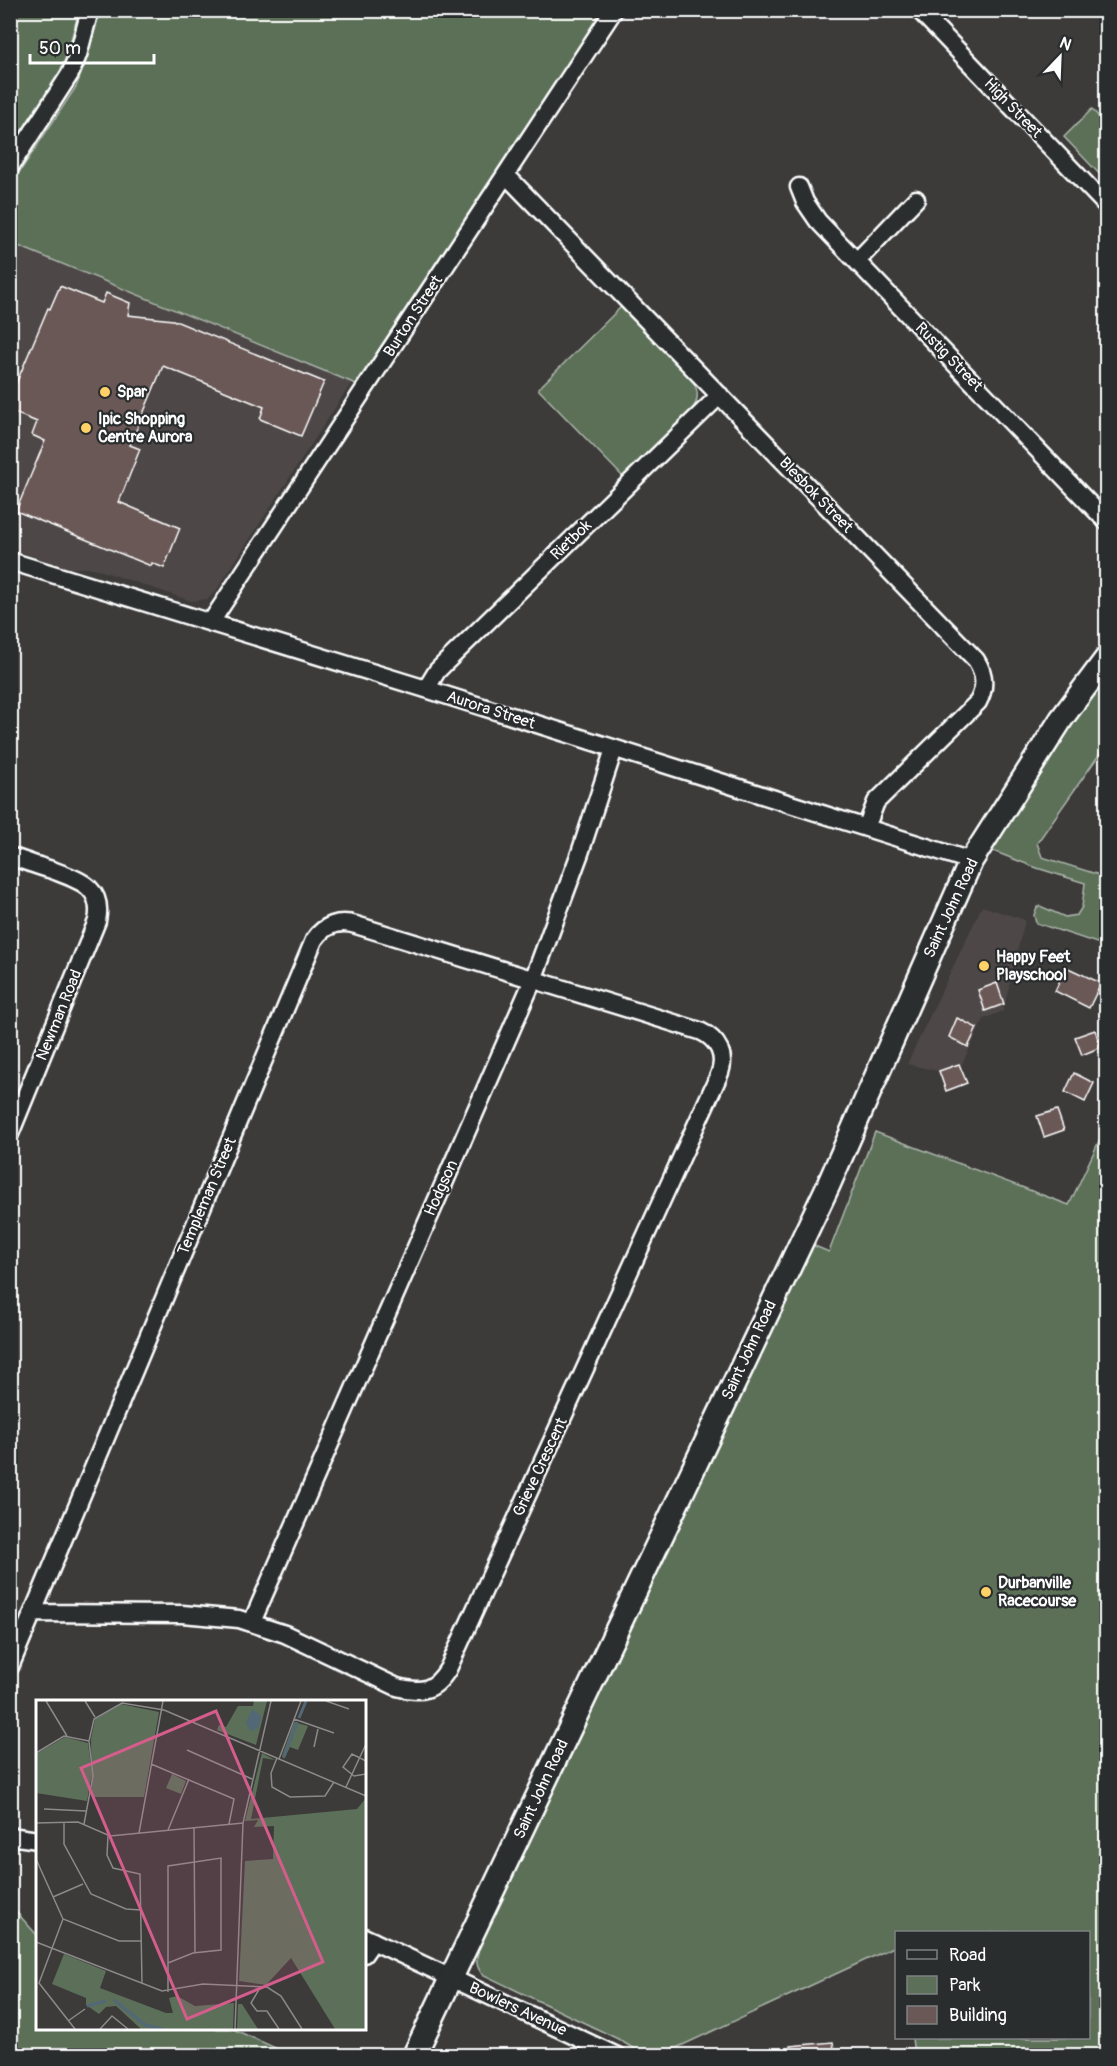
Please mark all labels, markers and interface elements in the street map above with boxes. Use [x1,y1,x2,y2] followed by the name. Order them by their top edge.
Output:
[30,27,154,65] scale bar
[1030,27,1090,87] north arrow
[1057,33,1075,56] text: N
[39,37,81,60] text: 50 m
[980,74,1047,143] street label: High Street
[379,271,447,361] street label: Burton Street
[911,318,987,396] street label: Rustig Street
[117,382,147,402] place label: Spar
[98,385,112,399] marker: Spar
[98,409,193,447] place label: Ipic Shopping Centre Aurora
[79,421,93,435] marker: Ipic Shopping Centre Aurora
[775,453,858,538] street label: Blesbok Street
[546,515,596,564] street label: Rietbok
[444,686,538,734] street label: Aurora Street
[919,855,983,961] street label: Saint John Road
[996,947,1071,985] place label: Happy Feet Playschool
[977,959,991,973] marker: Happy Feet Playschool
[32,967,86,1063] street label: Newman Road
[173,1134,241,1258] street label: Templeman Street
[420,1157,462,1219] street label: Hodgson
[717,1297,781,1403] street label: Saint John Road
[508,1414,572,1520] street label: Grieve Crescent
[998,1573,1077,1611] place label: Durbanville Racecourse
[979,1585,993,1599] marker: Durbanville Racecourse
[36,1700,366,2030] inset map
[509,1736,573,1842] street label: Saint John Road
[895,1931,1090,2039] legend
[949,1944,986,1967] text: Road
[949,1974,981,1997] text: Park
[466,1978,570,2040] street label: Bowlers Avenue
[949,2004,1007,2027] text: Building

